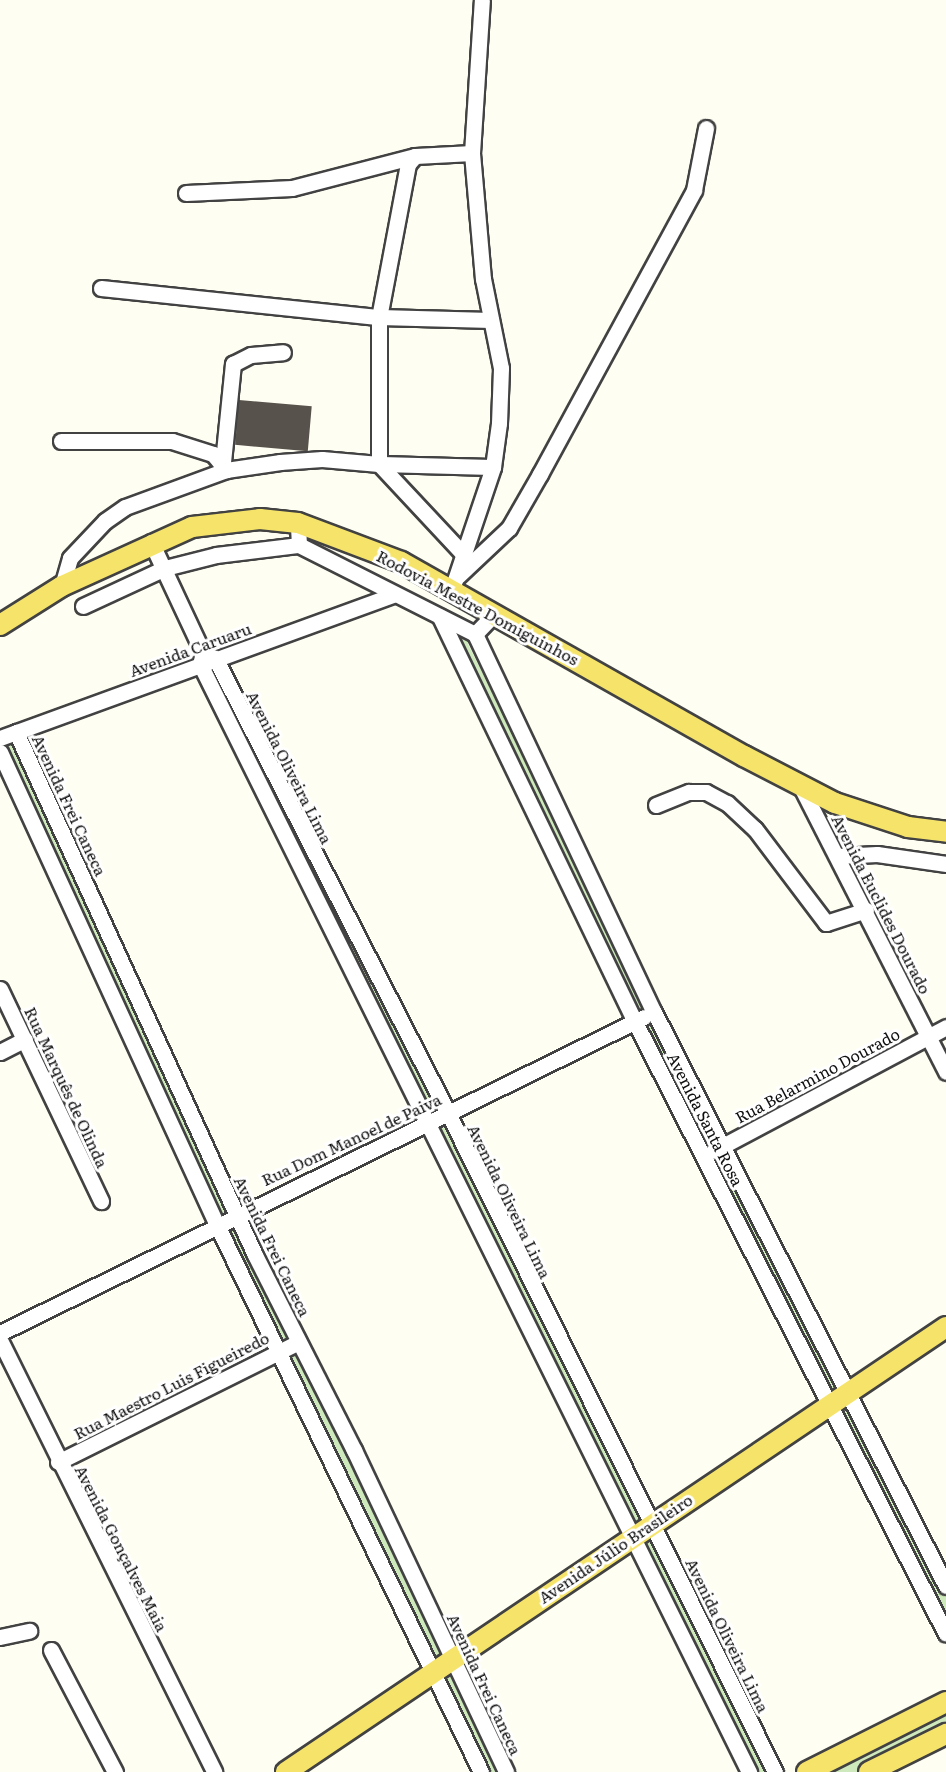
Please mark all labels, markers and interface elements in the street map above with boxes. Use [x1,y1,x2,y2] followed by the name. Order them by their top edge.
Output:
[374,545,582,669] street label: Rodovia Mestre Domiguinhos
[126,618,254,680] street label: Avenida Caruaru
[243,687,337,847] street label: Avenida Oliveira Lima
[29,731,111,879] street label: Avenida Frei Caneca
[828,811,936,997] street label: Avenida Euclides Dourado
[21,1004,113,1170] street label: Rua Marquês de Olinda
[731,1023,903,1127] street label: Rua Belarmino Dourado
[664,1049,748,1189] street label: Avenida Santa Rosa
[258,1089,444,1189] street label: Rua Dom Manoel de Paiva
[464,1121,556,1281] street label: Avenida Oliveira Lima
[231,1173,315,1319] street label: Avenida Frei Caneca
[70,1327,272,1443] street label: Rua Maestro Luis Figueiredo
[72,1462,172,1634] street label: Avenida Gonçalves Maia
[534,1489,696,1607] street label: Avenida Júlio Brasileiro
[682,1555,774,1715] street label: Avenida Oliveira Lima
[444,1610,526,1758] street label: Avenida Frei Caneca

